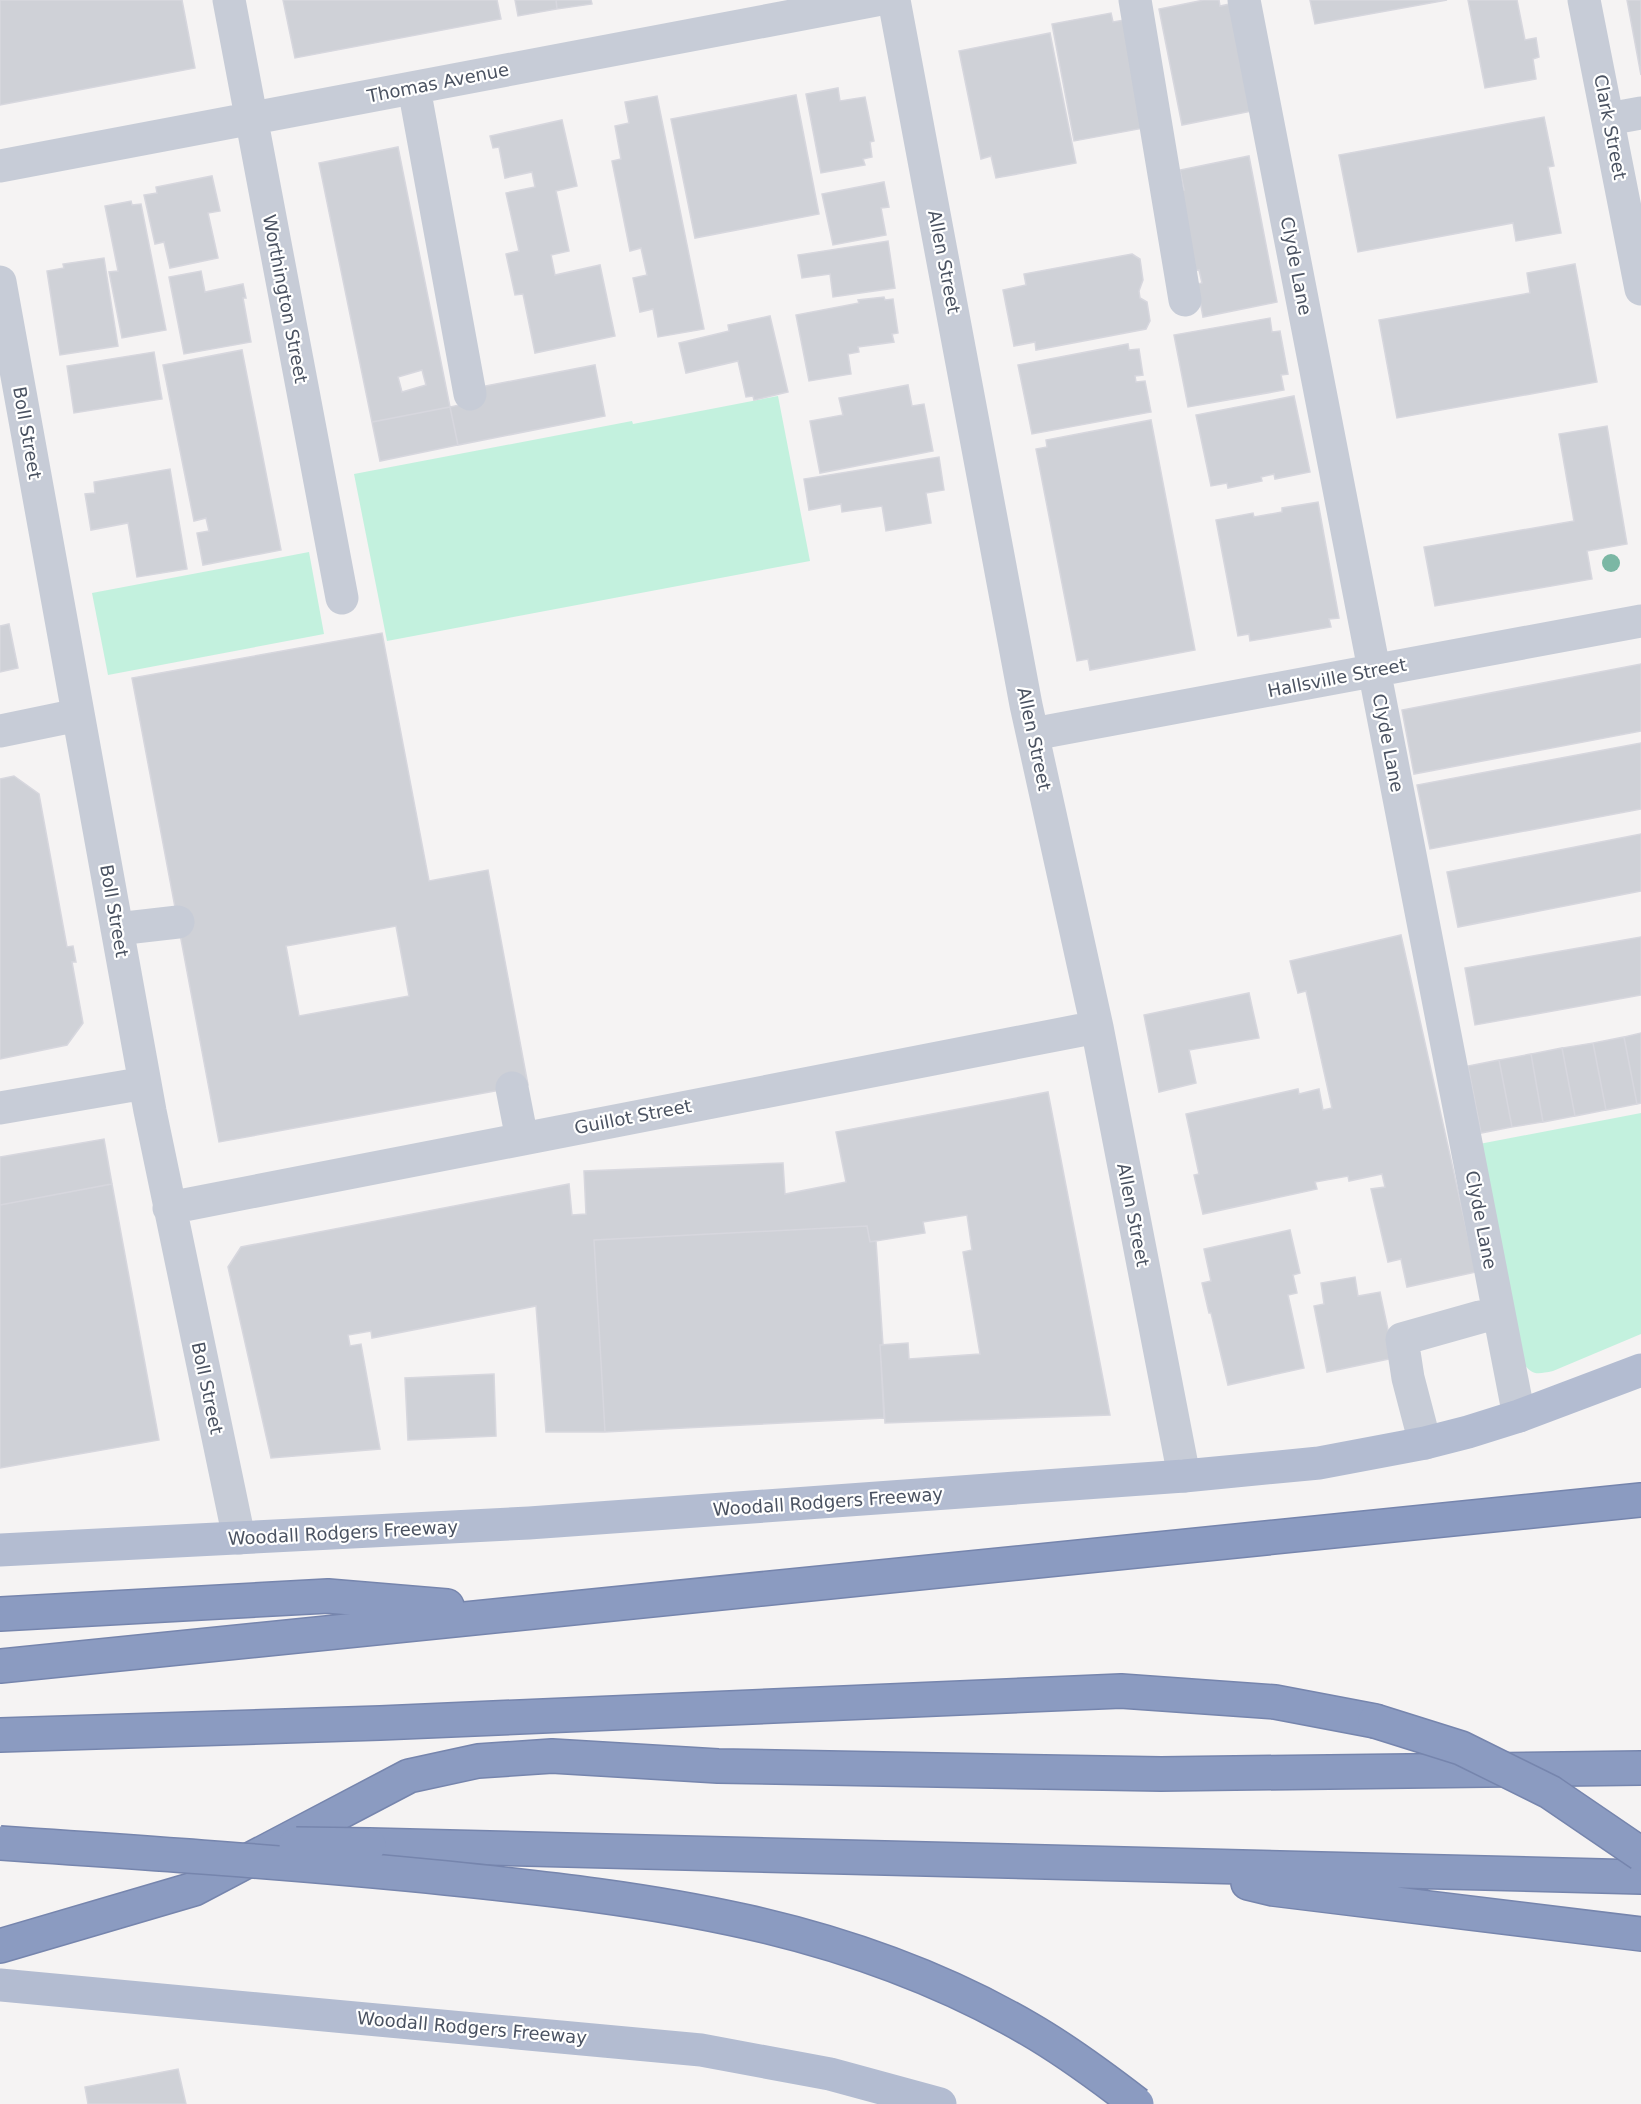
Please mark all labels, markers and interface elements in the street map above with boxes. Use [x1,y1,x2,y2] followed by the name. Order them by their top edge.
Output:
[364,58,511,107] street label: Thomas Avenue
[1590,72,1631,181] street label: Clark Street
[924,208,965,316] street label: Allen Street
[259,213,312,385] street label: Worthington Street
[1277,215,1316,317] street label: Clyde Lane
[9,385,46,481] street label: Boll Street
[1266,654,1408,701] street label: Hallsville Street
[1013,685,1056,793] street label: Allen Street
[1369,692,1408,794] street label: Clyde Lane
[96,863,133,959] street label: Boll Street
[573,1095,693,1138] street label: Guillot Street
[1113,1161,1154,1269] street label: Allen Street
[1462,1169,1501,1271] street label: Clyde Lane
[187,1340,228,1436] street label: Boll Street
[712,1483,944,1520] street label: Woodall Rodgers Freeway
[227,1516,459,1549] street label: Woodall Rodgers Freeway
[356,2007,588,2048] street label: Woodall Rodgers Freeway

